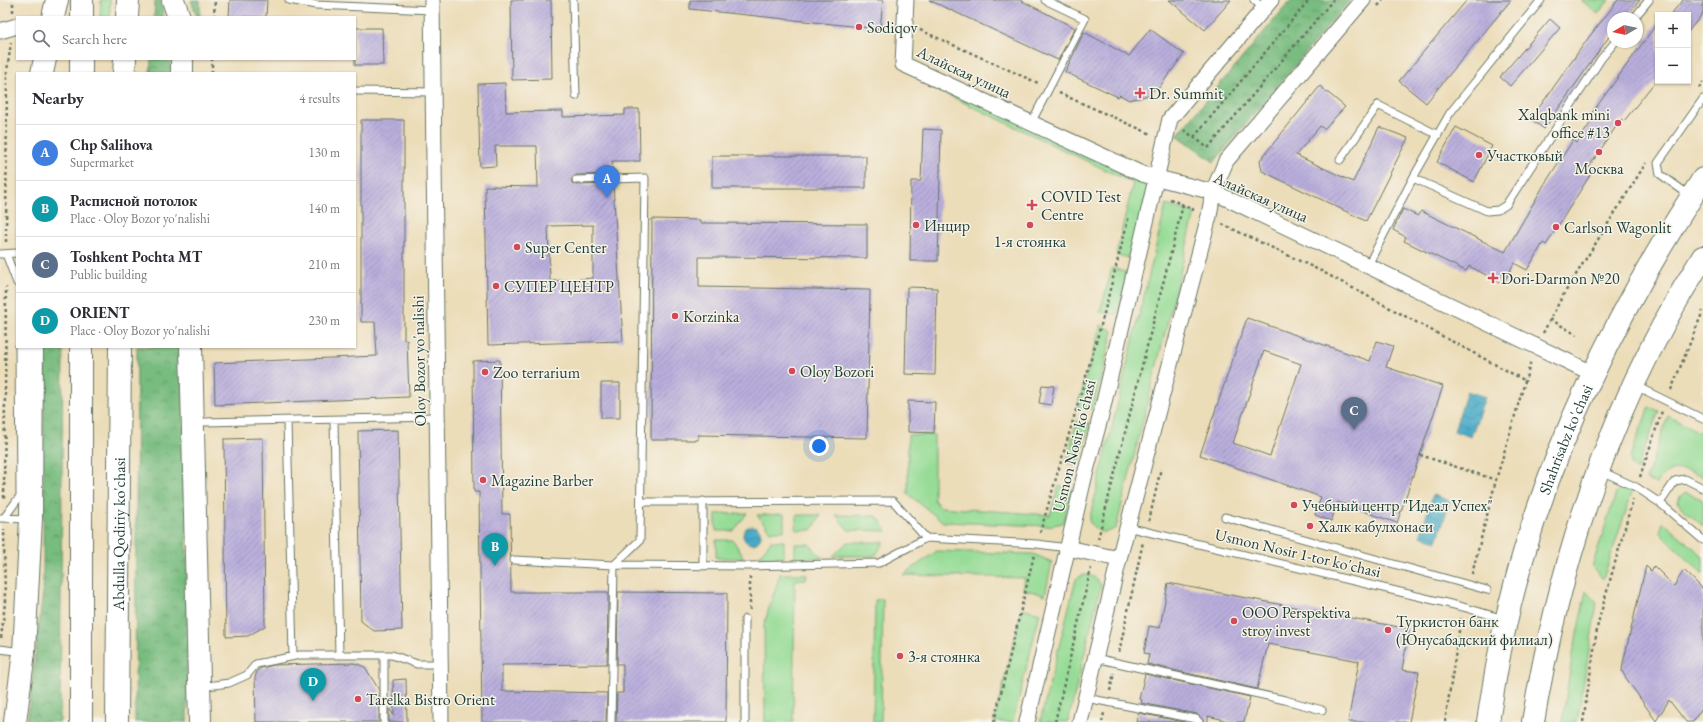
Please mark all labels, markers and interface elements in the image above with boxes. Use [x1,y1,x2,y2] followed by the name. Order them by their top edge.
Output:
[1607,12,1643,48] north arrow
[1655,12,1691,84] map controls
[1655,12,1691,48] button: +
[16,16,356,60] search box
[867,17,918,38] place label: Sodiqov
[854,22,864,32] marker: Sodiqov
[30,27,52,49] icon: search
[62,29,127,48] text: Search here
[913,41,1015,103] street label: Алайская улица
[1655,48,1691,84] button: −
[1149,83,1223,104] place label: Dr. Summit
[32,87,84,109] text: Nearby
[1134,87,1146,99] marker: Dr. Summit
[299,90,340,107] text: 4 results
[1517,104,1610,143] place label: Xalqbank mini office #13
[1613,118,1623,128] marker: Xalqbank mini office #13
[70,135,153,154] text: Chp Salihova
[40,144,50,161] text: A
[309,144,340,161] text: 130 m
[1486,145,1564,166] place label: Участковый
[1594,147,1604,157] marker: Москва
[1474,150,1484,160] marker: Участковый
[70,154,134,171] text: Supermarket
[1574,158,1624,179] place label: Москва
[594,165,620,198] pin: A
[1210,166,1312,227] street label: Алайская улица
[1041,186,1121,225] place label: COVID Test Centre
[70,191,197,210] text: Расписной потолок
[1026,199,1038,211] marker: COVID Test Centre
[41,200,49,217] text: B
[309,200,340,217] text: 140 m
[70,210,210,227] text: Place · Oloy Bozor yo'nalishi
[924,215,970,236] place label: Инцир
[1564,217,1671,238] place label: Carlson Wagonlit
[911,220,921,230] marker: Инцир
[1025,220,1035,230] marker: 1-я стоянка
[1551,222,1561,232] marker: Carlson Wagonlit
[994,231,1067,252] place label: 1-я стоянка
[525,237,607,258] place label: Super Center
[512,242,522,252] marker: Super Center
[70,247,202,266] text: Toshkent Pochta MT
[40,256,50,273] text: C
[309,256,340,273] text: 210 m
[70,266,147,283] text: Public building
[1501,268,1620,289] place label: Dori-Darmon №20
[1488,273,1498,283] marker: Dori-Darmon №20
[504,276,614,297] place label: СУПЕР ЦЕНТР
[491,281,501,291] marker: СУПЕР ЦЕНТР
[407,295,431,427] street label: Oloy Bozor yo'nalishi
[70,303,129,322] text: ORIENT
[683,306,740,327] place label: Korzinka
[670,311,680,321] marker: Korzinka
[40,312,50,329] text: D
[309,312,340,329] text: 230 m
[70,322,210,339] text: Place · Oloy Bozor yo'nalishi
[800,361,874,382] place label: Oloy Bozori
[493,362,581,383] place label: Zoo terrarium
[787,366,797,376] marker: Oloy Bozori
[480,367,490,377] marker: Zoo terrarium
[1047,377,1101,515] street label: Usmon Nosir ko'chasi
[1533,381,1597,497] street label: Shahrisabz ko'chasi
[1341,397,1367,430] pin: C
[809,436,829,456] your location
[107,457,130,612] street label: Abdulla Qodiriy ko'chasi
[491,470,594,491] place label: Magazine Barber
[478,475,488,485] marker: Magazine Barber
[1301,495,1493,516] place label: Учебный центр "Идеал Успех"
[1289,500,1299,510] marker: Учебный центр "Идеал Успех"
[1317,516,1434,537] place label: Халк кабулхонаси
[1305,521,1315,531] marker: Халк кабулхонаси
[1213,524,1383,582] street label: Usmon Nosir 1-tor ko'chasi
[482,533,508,566] pin: B
[1242,602,1351,641] place label: ООО Perspektiva stroy invest
[1396,611,1553,650] place label: Туркистон банк (Юнусабадский филиал)
[1229,616,1239,626] marker: ООО Perspektiva stroy invest
[1383,625,1393,635] marker: Туркистон банк (Юнусабадский филиал)
[908,646,981,667] place label: 3-я стоянка
[895,651,905,661] marker: 3-я стоянка
[300,668,326,701] pin: D
[366,689,495,710] place label: Tarelka Bistro Orient
[353,694,363,704] marker: Tarelka Bistro Orient

